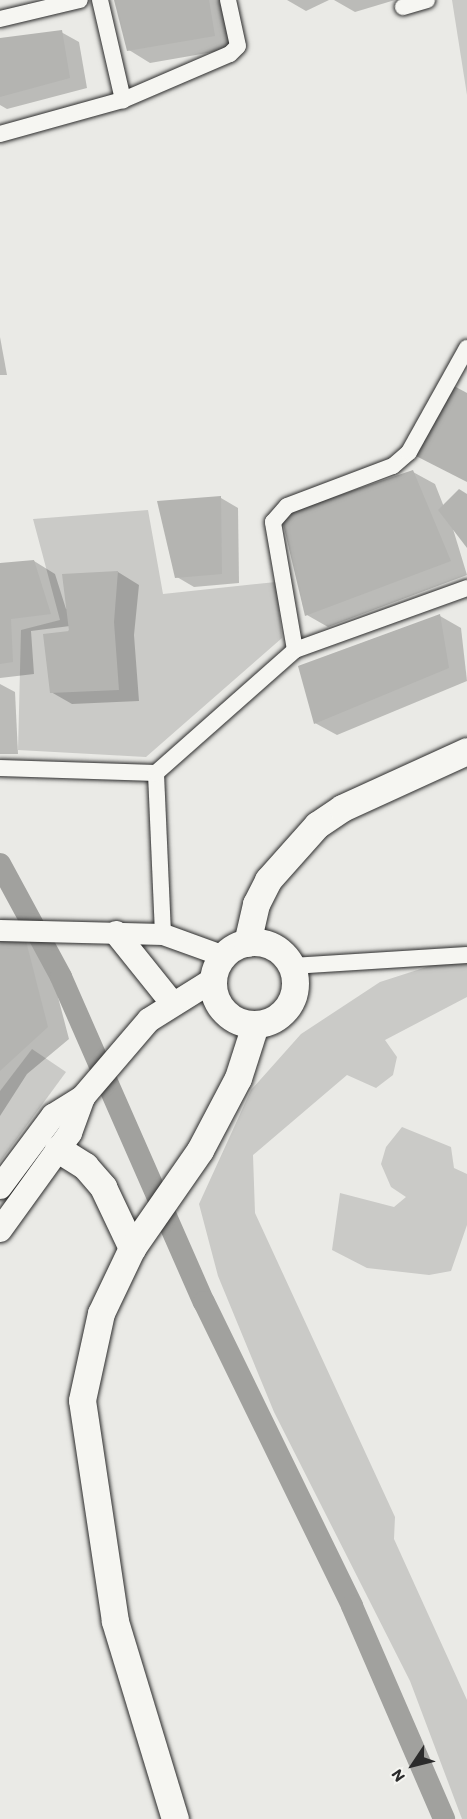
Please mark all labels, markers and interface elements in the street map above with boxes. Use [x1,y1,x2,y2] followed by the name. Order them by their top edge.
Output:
[383,1735,443,1795] north arrow
[387,1766,409,1785] text: N

